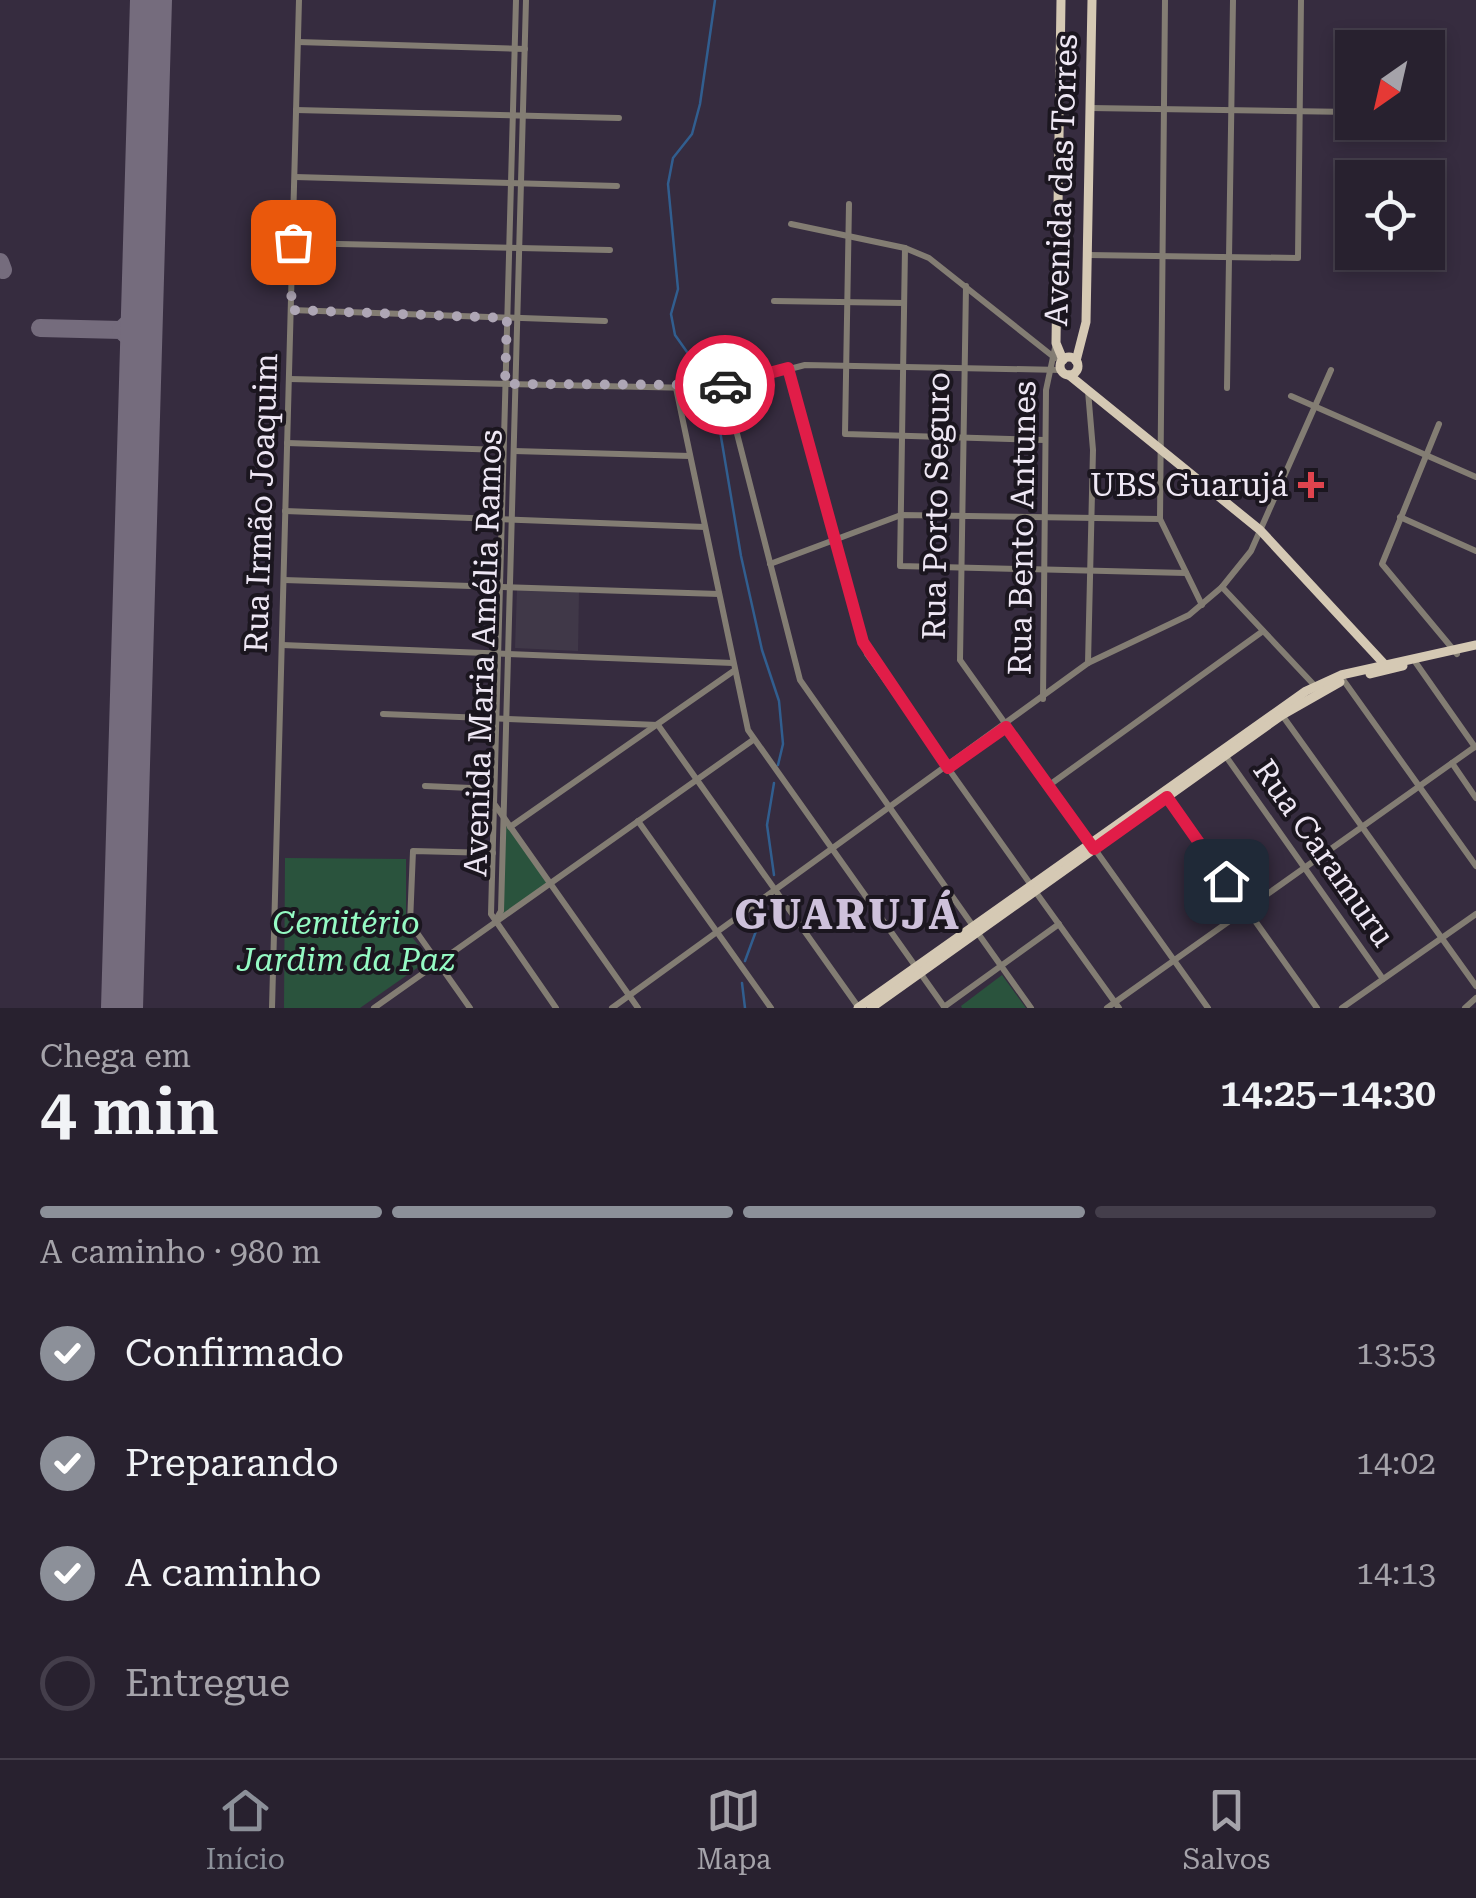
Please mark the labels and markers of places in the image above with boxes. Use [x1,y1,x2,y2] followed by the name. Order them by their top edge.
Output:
[251,200,336,285] pin
[1090,466,1288,504] place label: UBS Guarujá
[1298,472,1324,498] marker: UBS Guarujá
[1184,839,1269,924] pin

